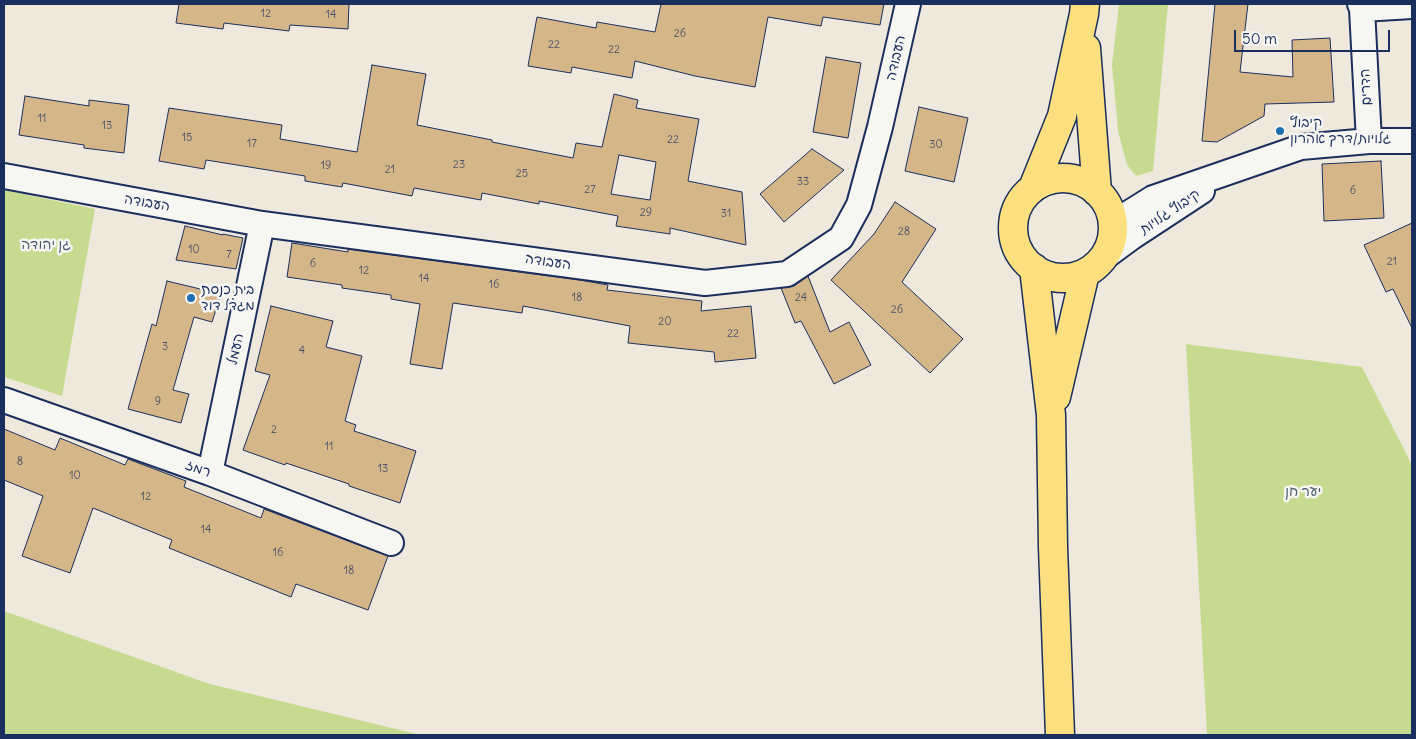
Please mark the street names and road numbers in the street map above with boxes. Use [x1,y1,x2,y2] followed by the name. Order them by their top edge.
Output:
[883,33,909,83] street label: העבודה
[1357,68,1375,106] street label: הדרים
[1137,186,1203,238] street label: קיבוץ גלויות
[123,191,171,215] street label: העבודה
[524,250,572,274] street label: העבודה
[224,332,248,366] street label: העמל
[183,457,213,481] street label: רמז

